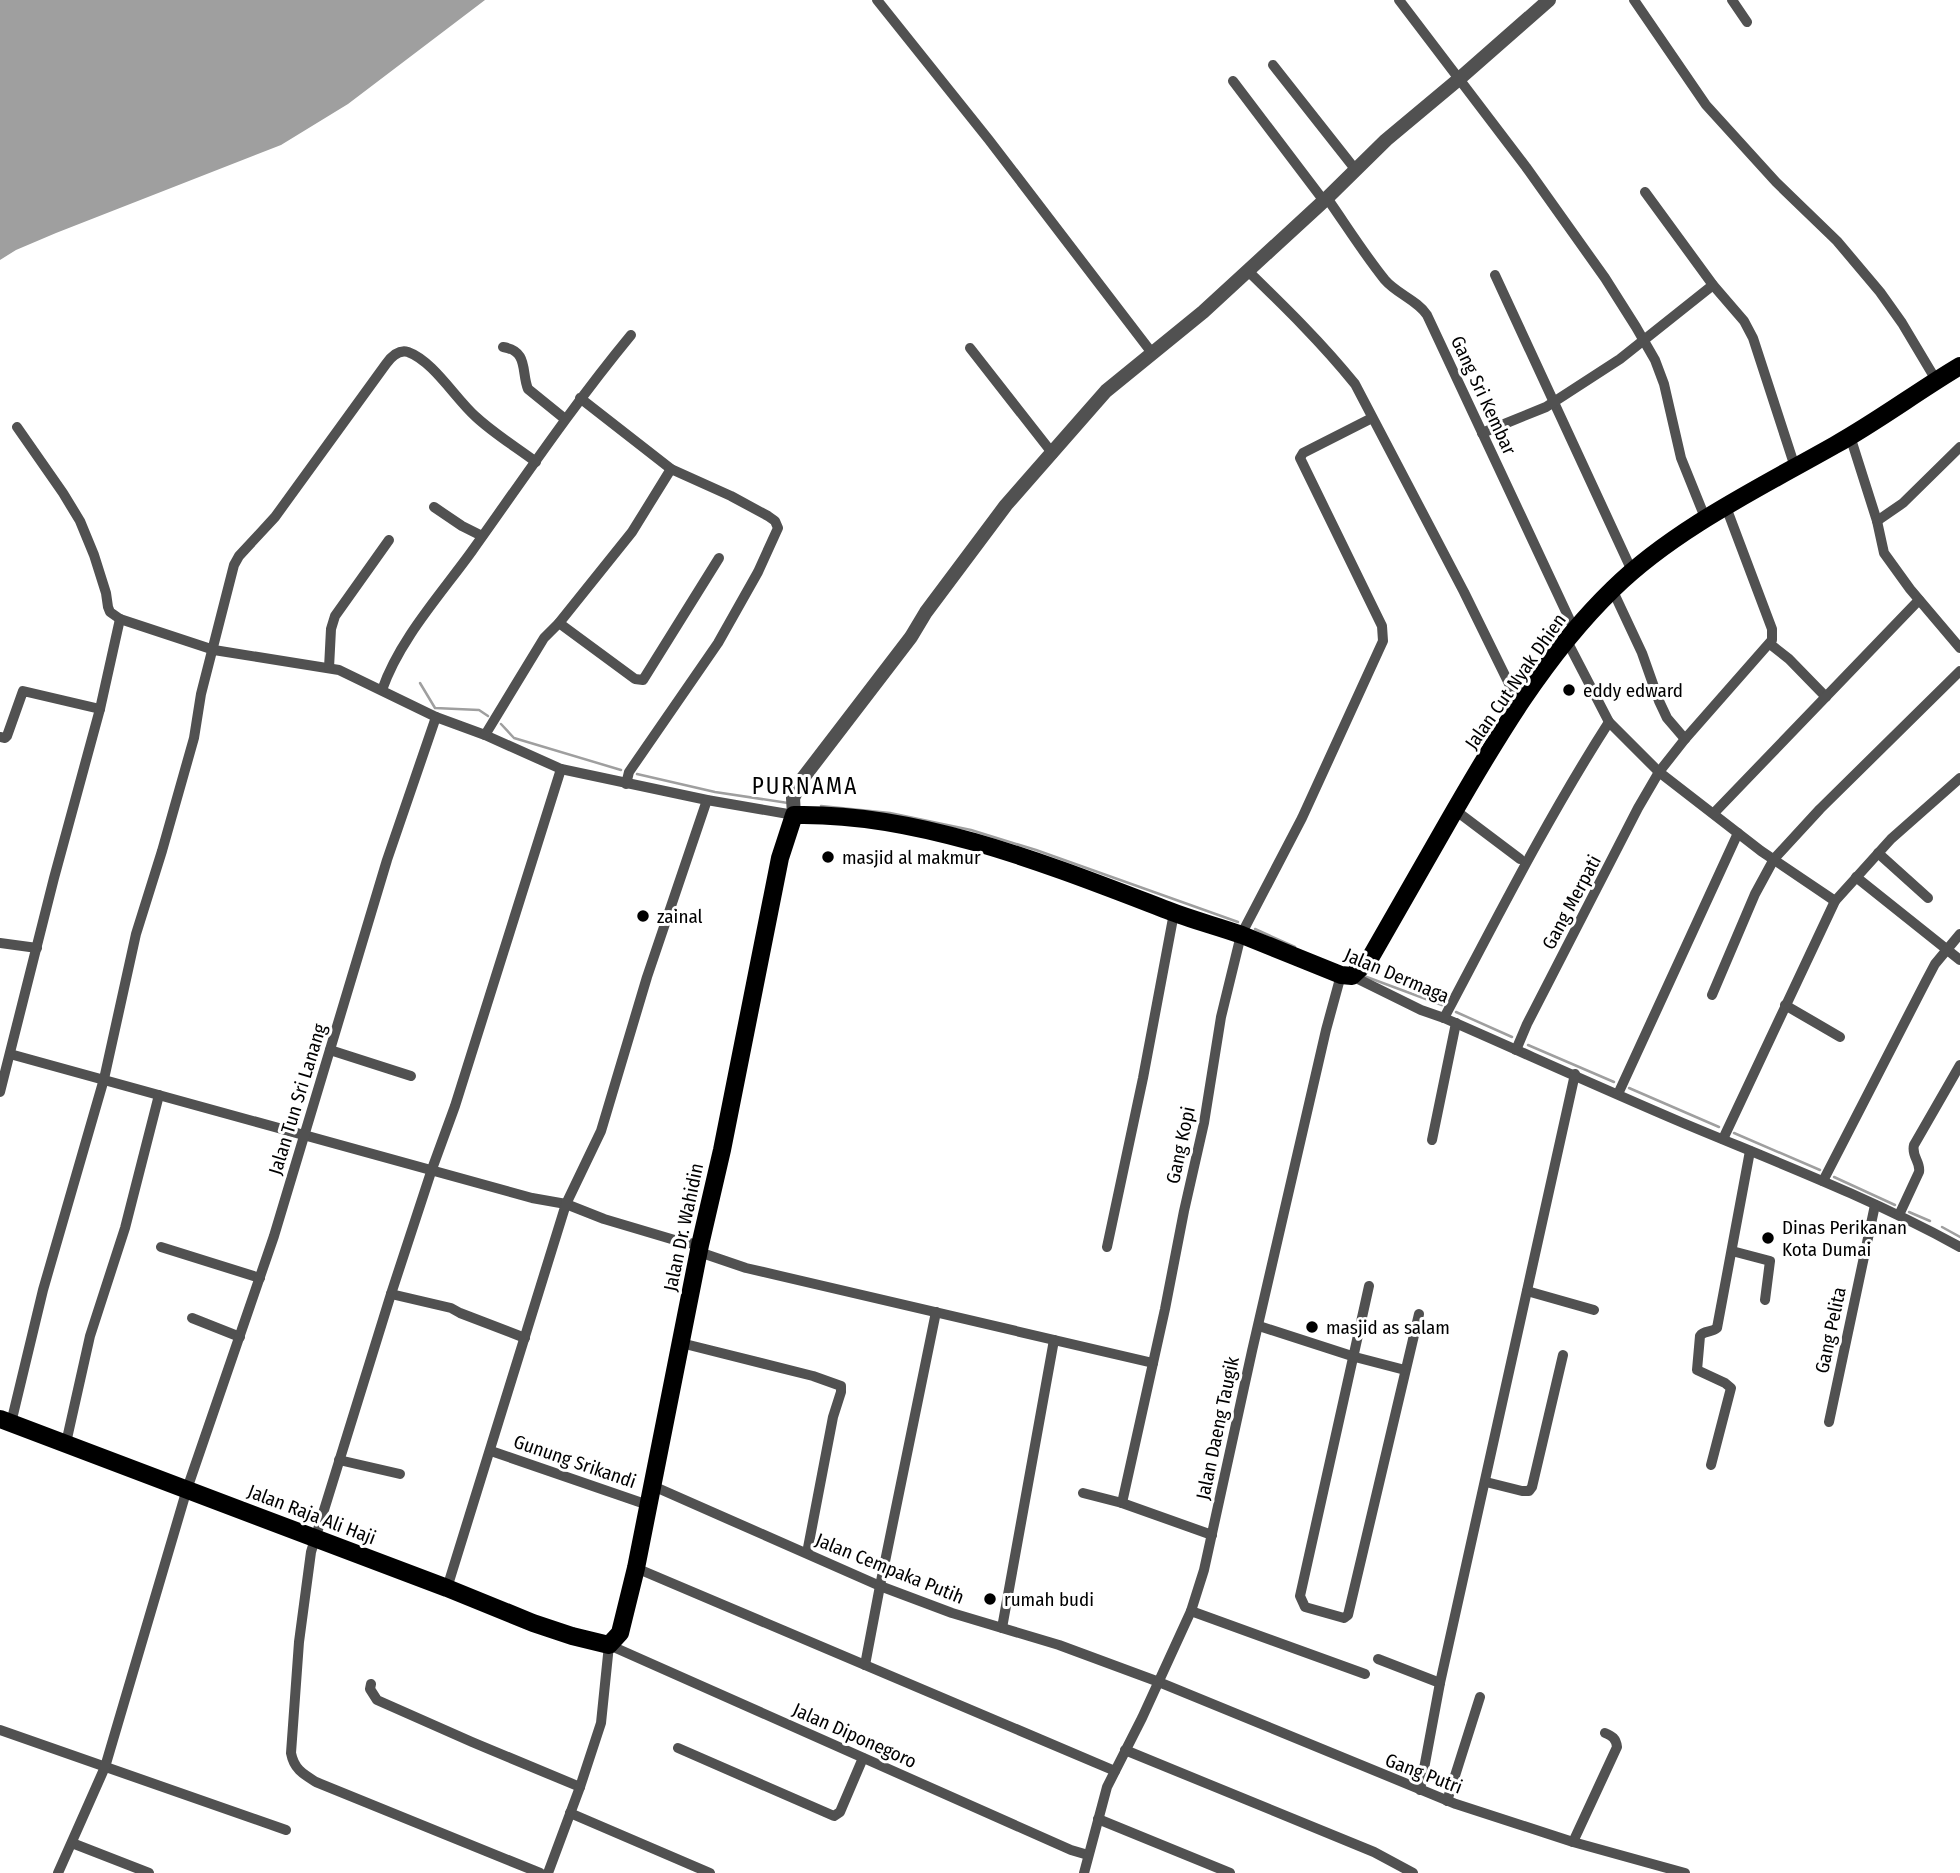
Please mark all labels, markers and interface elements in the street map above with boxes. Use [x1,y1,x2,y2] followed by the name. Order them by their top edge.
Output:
[1446,332,1521,459] street label: Gang Sri Kembar
[1460,609,1571,754] street label: Jalan Cut Nyak Dhien
[1583,679,1683,702] place label: eddy edward
[1561,682,1577,698] marker: eddy edward
[752,772,858,800] district label: PURNAMA
[842,846,981,869] place label: masjid al makmur
[820,849,836,865] marker: masjid al makmur
[1537,851,1606,953] street label: Gang Merpati
[657,905,703,928] place label: zainal
[635,908,651,924] marker: zainal
[1341,943,1453,1008] street label: Jalan Dermaga
[264,1021,331,1177] street label: Jalan Tun Sri Lanang
[1161,1104,1200,1186] street label: Gang Kopi
[659,1161,708,1293] street label: Jalan Dr. Wahidin
[1782,1216,1907,1261] place label: Dinas Perikanan Kota Dumai
[1760,1230,1776,1246] marker: Dinas Perikanan Kota Dumai
[1810,1285,1851,1375] street label: Gang Pelita
[1326,1316,1450,1339] place label: masjid as salam
[1304,1319,1320,1335] marker: masjid as salam
[1191,1354,1244,1502] street label: Jalan Daeng Taugik
[511,1430,639,1493] street label: Gunung Srikandi
[245,1479,379,1549] street label: Jalan Raja Ali Haji
[812,1528,968,1609] street label: Jalan Cempaka Putih
[1004,1588,1094,1611] place label: rumah budi
[982,1591,998,1607] marker: rumah budi
[789,1698,920,1773] street label: Jalan Diponegoro
[1382,1748,1466,1799] street label: Gang Putri

